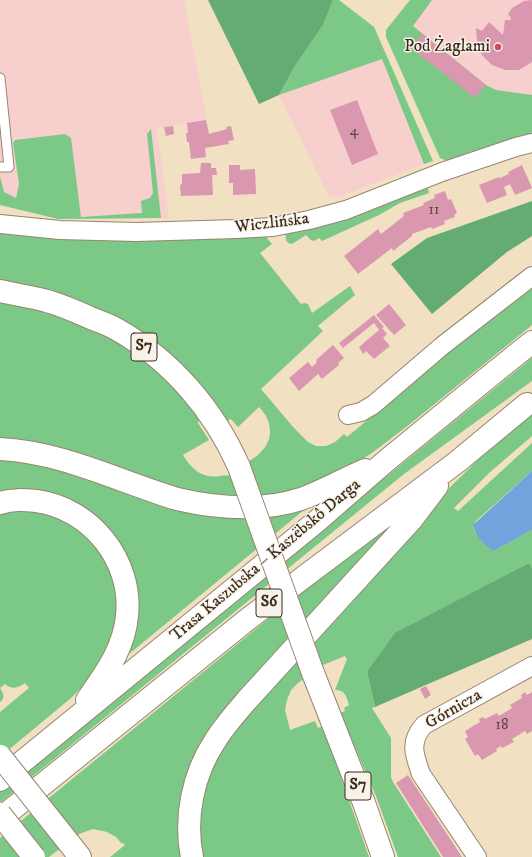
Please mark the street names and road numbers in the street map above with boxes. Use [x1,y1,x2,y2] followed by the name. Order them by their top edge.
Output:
[234,209,310,239] street label: Wiczlińska
[131,333,157,361] road number: S7
[167,475,365,647] street label: Trasa Kaszubska – Kaszëbskô Darga
[256,589,282,617] road number: S6
[422,686,486,734] street label: Górnicza
[345,772,371,800] road number: S7

